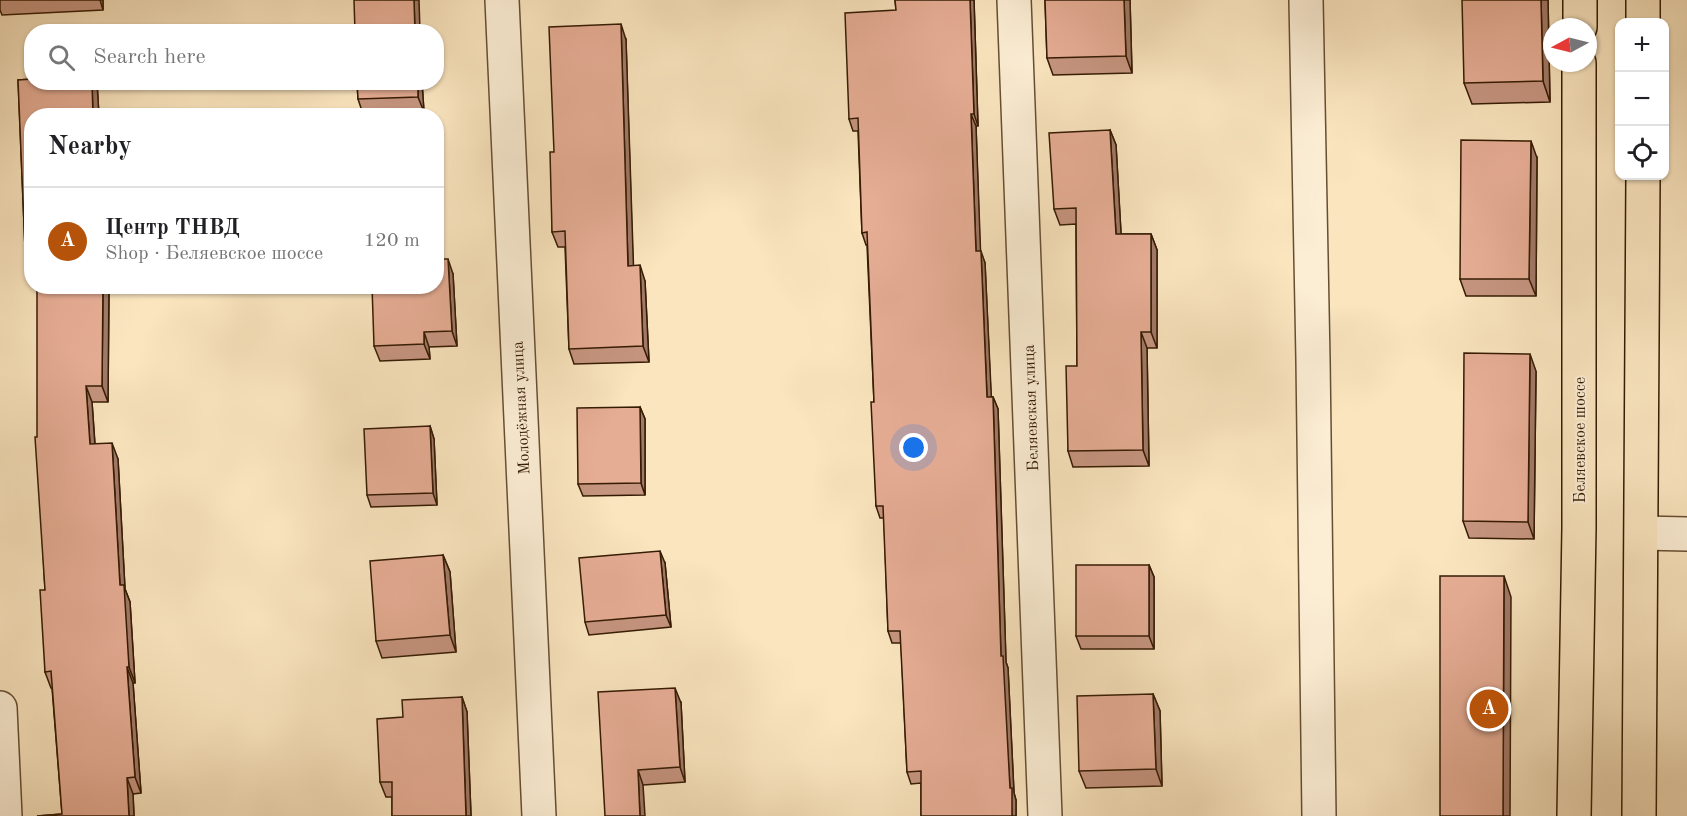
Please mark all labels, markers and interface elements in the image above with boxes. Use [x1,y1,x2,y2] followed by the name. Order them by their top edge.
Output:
[1543,18,1597,72] north arrow
[1615,18,1669,180] map controls
[1615,18,1669,72] button: +
[24,24,444,90] search box
[45,41,78,74] icon: search
[93,46,206,68] text: Search here
[1615,72,1669,126] button: −
[1615,126,1669,180] button: locate
[48,134,132,160] text: Nearby
[105,217,240,239] text: Центр ТНВД
[60,231,75,251] text: A
[364,231,420,251] text: 120 m
[105,244,323,264] text: Shop · Беляевское шоссе
[510,340,533,475] street label: Молодёжная улица
[1022,344,1042,472] street label: Беляевская улица
[1573,377,1589,503] street label: Беляевское шоссе
[899,433,928,462] your location
[1470,686,1508,732] pin: A

